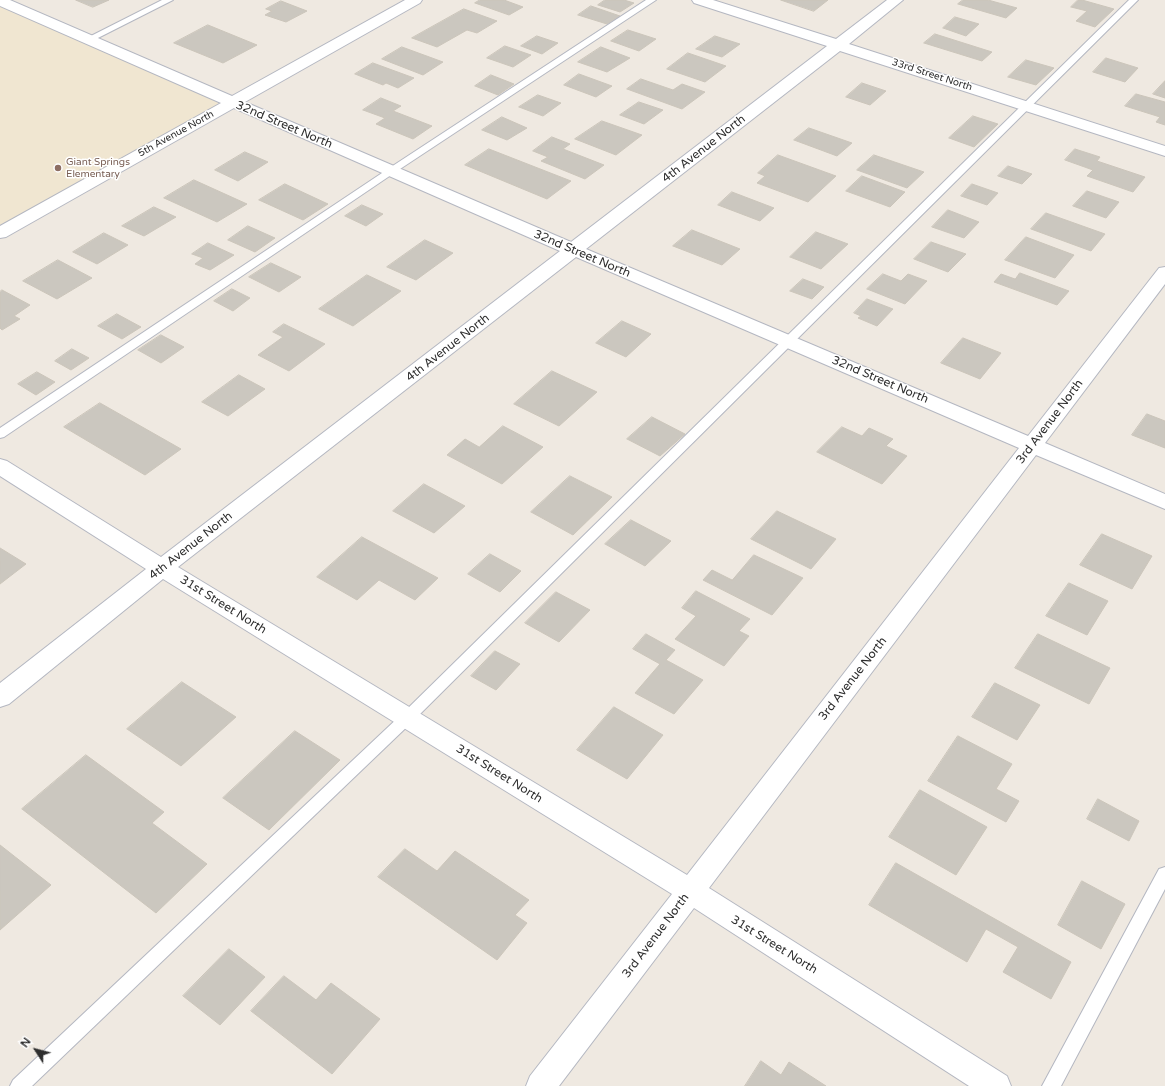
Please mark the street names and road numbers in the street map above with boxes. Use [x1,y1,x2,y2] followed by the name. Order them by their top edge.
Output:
[890,56,974,94] street label: 33rd Street North
[233,98,335,152] street label: 32nd Street North
[136,108,216,160] street label: 5th Avenue North
[659,112,749,186] street label: 4th Avenue North
[531,227,633,281] street label: 32nd Street North
[403,311,493,385] street label: 4th Avenue North
[829,353,931,407] street label: 32nd Street North
[1014,377,1086,467] street label: 3rd Avenue North
[146,509,236,583] street label: 4th Avenue North
[177,573,269,637] street label: 31st Street North
[816,634,890,724] street label: 3rd Avenue North
[453,742,545,806] street label: 31st Street North
[620,891,692,981] street label: 3rd Avenue North
[728,913,820,977] street label: 31st Street North

